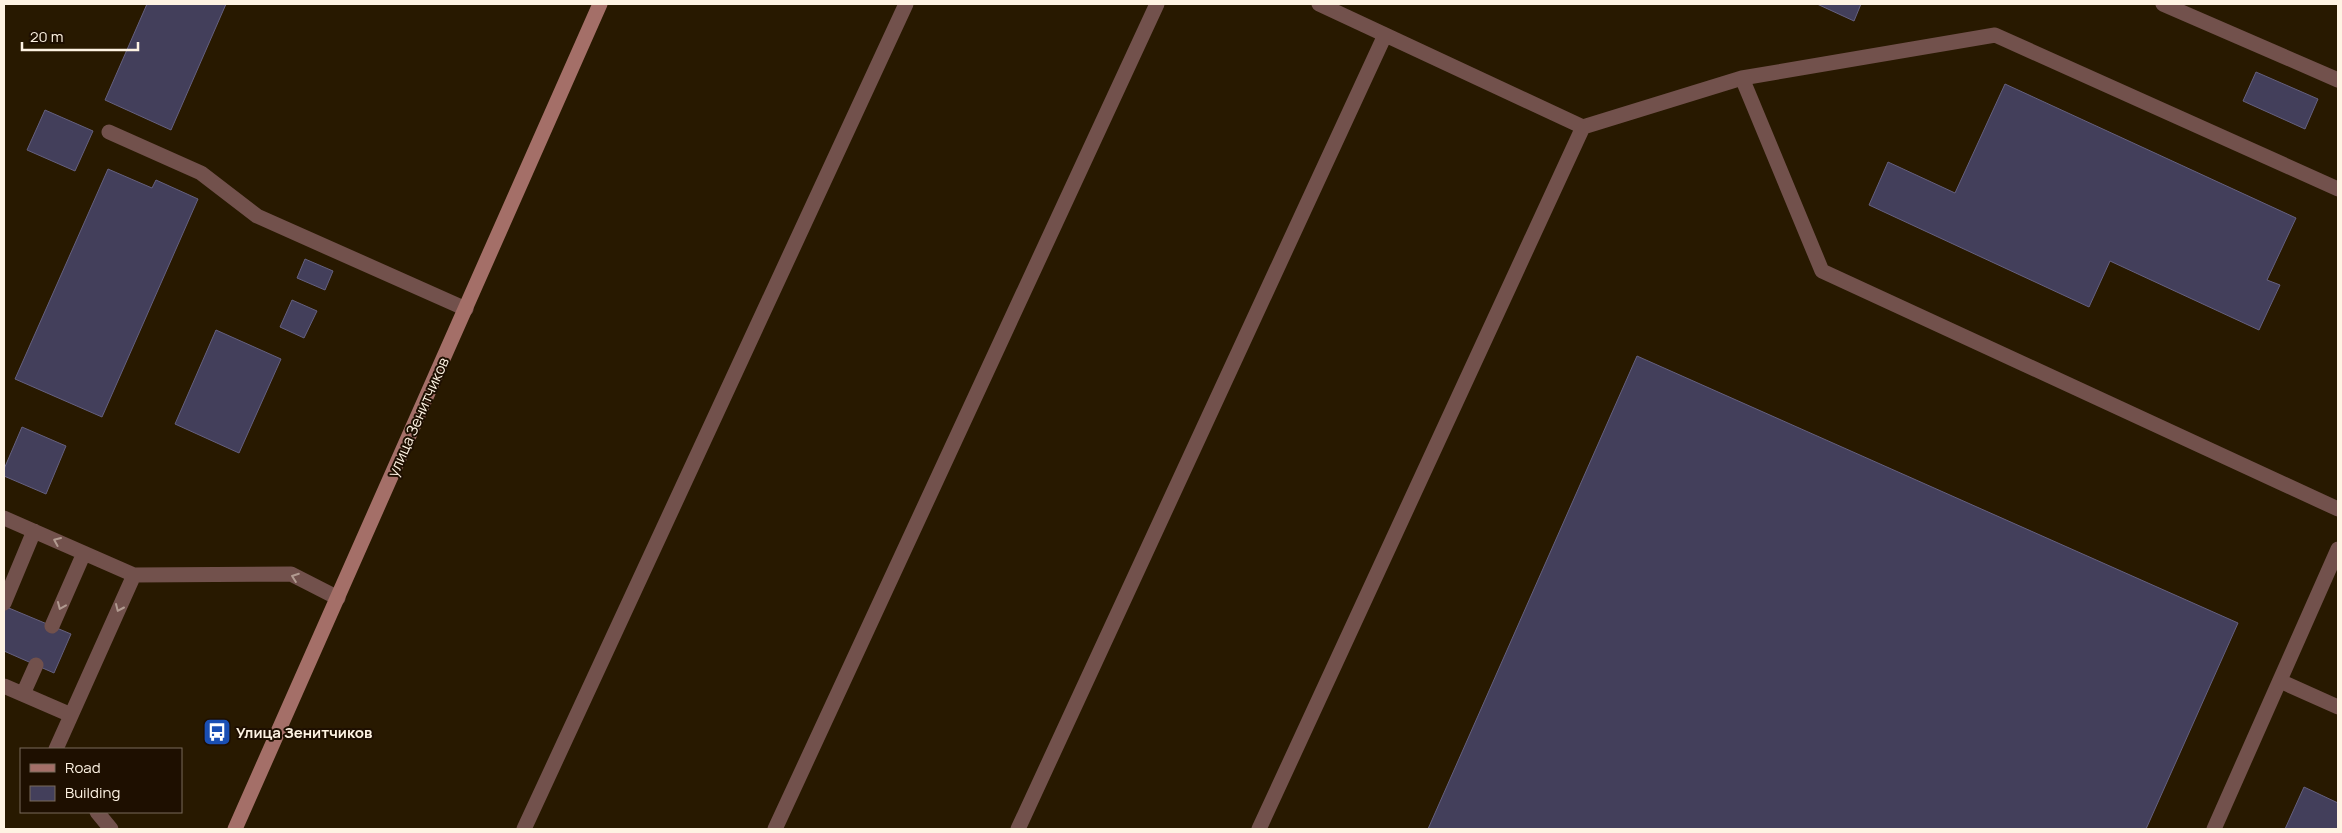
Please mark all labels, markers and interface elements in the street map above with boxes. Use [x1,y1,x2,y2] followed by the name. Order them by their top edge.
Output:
[22,20,139,52] scale bar
[30,26,63,47] text: 20 m
[382,354,454,480] street label: улица Зенитчиков
[54,537,62,547] one-way arrow
[291,573,300,583] one-way arrow
[56,601,67,610] one-way arrow
[115,603,126,612] one-way arrow
[202,717,232,747] bus stop icon: Улица Зенитчиков
[236,722,373,743] place label: Улица Зенитчиков
[20,748,182,813] legend
[65,757,101,778] text: Road
[65,782,120,803] text: Building

